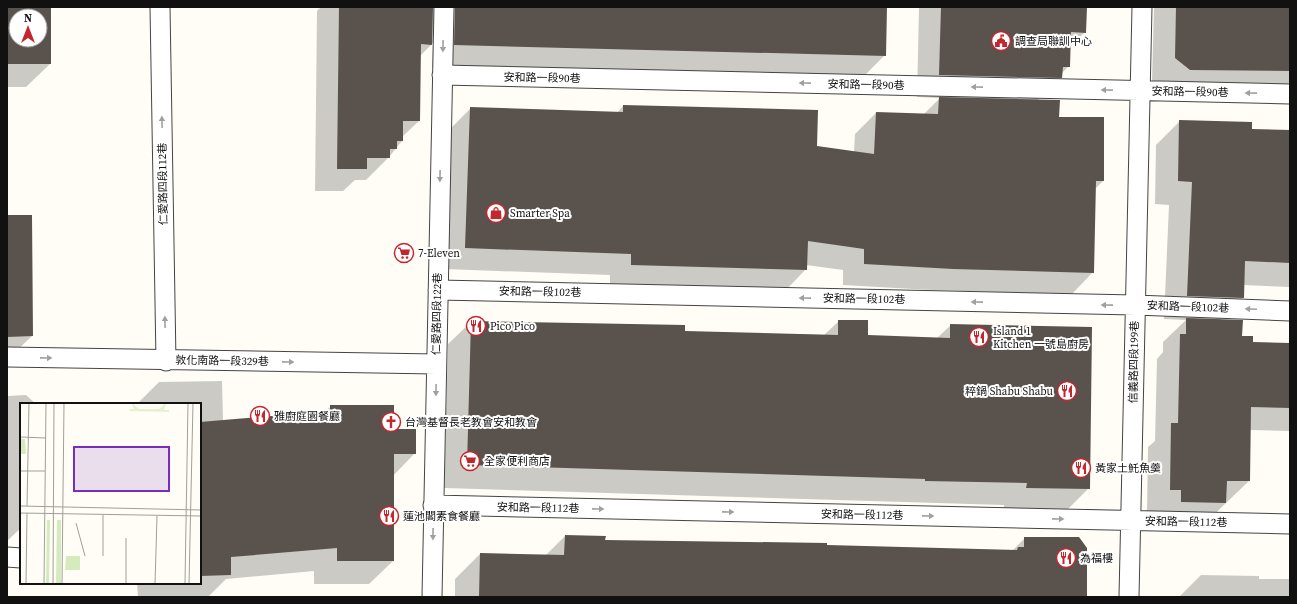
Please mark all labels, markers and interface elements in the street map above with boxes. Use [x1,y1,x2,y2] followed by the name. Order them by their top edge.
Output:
[8,8,48,48] north arrow
[24,11,32,26] text: N
[990,30,1012,52] public building icon: 調查局聯訓中心
[1015,34,1092,49] place label: 調查局聯訓中心
[440,40,446,53] one-way arrow
[503,70,581,86] street label: 安和路一段90巷
[827,77,905,93] street label: 安和路一段90巷
[799,80,811,87] one-way arrow
[970,84,983,90] one-way arrow
[1151,84,1229,100] street label: 安和路一段90巷
[1100,87,1113,93] one-way arrow
[1245,90,1257,97] one-way arrow
[159,115,165,128] one-way arrow
[155,143,171,225] street label: 仁愛路四段112巷
[437,170,443,183] one-way arrow
[485,202,507,224] shop icon: Smarter Spa
[510,206,570,221] place label: Smarter Spa
[393,242,415,264] supermarket icon: 7-Eleven
[418,246,460,261] place label: 7-Eleven
[429,273,445,355] street label: 仁愛路四段122巷
[499,284,581,300] street label: 安和路一段102巷
[823,291,905,307] street label: 安和路一段102巷
[798,295,811,301] one-way arrow
[1147,298,1229,316] street label: 安和路一段102巷
[970,299,983,305] one-way arrow
[1101,301,1113,308] one-way arrow
[1244,306,1257,312] one-way arrow
[465,315,487,337] restaurant icon: Pico Pico
[162,316,169,328] one-way arrow
[490,319,535,334] place label: Pico Pico
[1126,321,1142,403] street label: 信義路四段199巷
[993,324,1089,352] place label: Island 1 Kitchen 一號島廚房
[968,326,990,348] restaurant icon: Island 1 Kitchen 一號島廚房
[175,353,269,369] street label: 敦化南路一段329巷
[40,355,53,361] one-way arrow
[282,359,295,365] one-way arrow
[1056,380,1078,402] restaurant icon: 粹鍋 Shabu Shabu
[433,384,439,397] one-way arrow
[965,384,1054,399] place label: 粹鍋 Shabu Shabu
[20,403,201,584] inset map
[249,405,271,427] restaurant icon: 雅廚庭園餐廳
[274,409,340,424] place label: 雅廚庭園餐廳
[380,411,402,433] church icon: 台灣基督長老教會安和教會
[405,415,537,430] place label: 台灣基督長老教會安和教會
[459,450,481,472] supermarket icon: 全家便利商店
[484,454,550,469] place label: 全家便利商店
[1070,457,1092,479] restaurant icon: 黃家土魠魚羹
[1095,461,1161,476] place label: 黃家土魠魚羹
[497,500,579,516] street label: 安和路一段112巷
[378,505,400,527] restaurant icon: 蓮池閣素食餐廳
[592,506,605,512] one-way arrow
[821,507,903,523] street label: 安和路一段112巷
[403,509,480,524] place label: 蓮池閣素食餐廳
[722,509,735,515] one-way arrow
[922,513,934,520] one-way arrow
[1145,514,1227,530] street label: 安和路一段112巷
[1052,516,1064,523] one-way arrow
[430,528,436,541] one-way arrow
[1055,547,1077,569] restaurant icon: 為福樓
[1080,551,1113,566] place label: 為福樓

